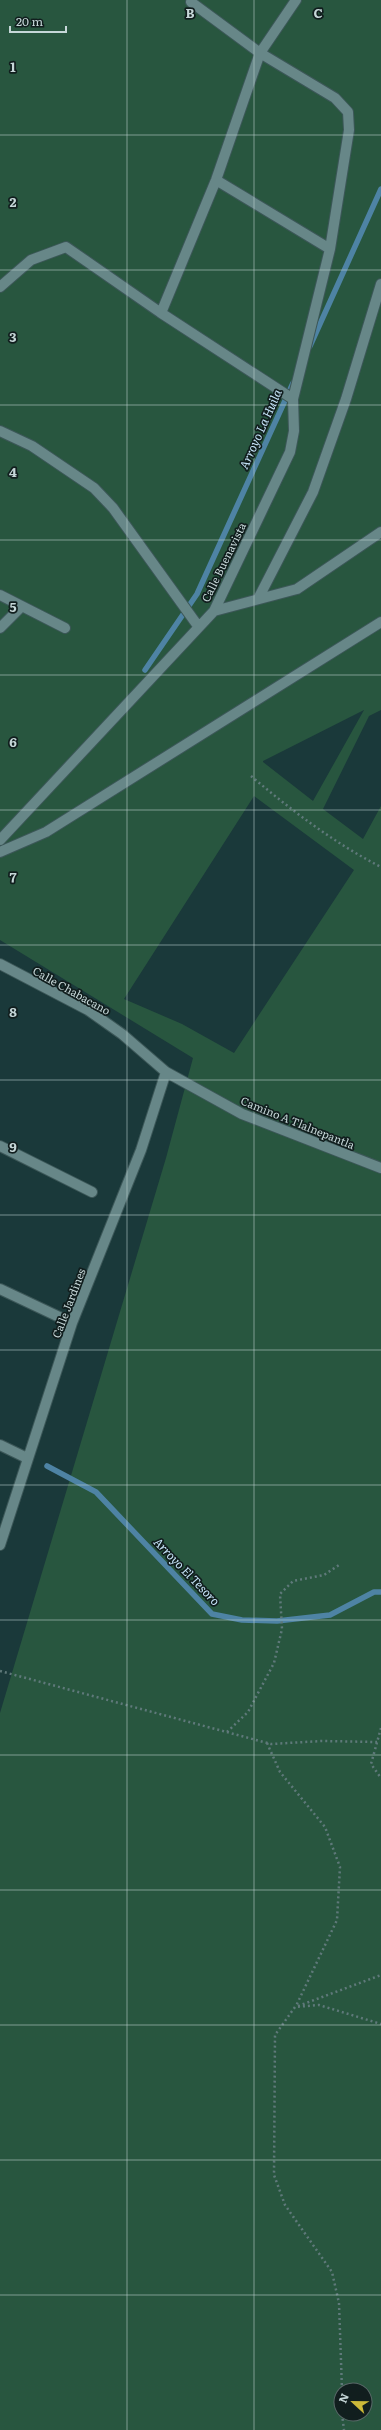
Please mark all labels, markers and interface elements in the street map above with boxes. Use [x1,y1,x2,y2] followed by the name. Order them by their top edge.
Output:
[186,3,195,22] text: B
[313,3,323,22] text: C
[10,8,66,34] scale bar
[16,12,43,30] text: 20 m
[10,57,16,76] text: 1
[10,192,17,211] text: 2
[9,327,17,346] text: 3
[234,386,286,472] water label: Arroyo La Huila
[9,462,17,481] text: 4
[197,520,249,604] street label: Calle Buenavista
[9,597,17,616] text: 5
[9,732,17,751] text: 6
[9,867,17,886] text: 7
[30,962,114,1018] street label: Calle Chabacano
[9,1002,17,1021] text: 8
[239,1092,357,1152] street label: Camino A Tlalnepantla
[9,1137,17,1156] text: 9
[47,1266,89,1340] street label: Calle Jardines
[150,1533,224,1609] water label: Arroyo El Tesoro
[333,2382,373,2422] north arrow
[334,2391,352,2405] text: N

